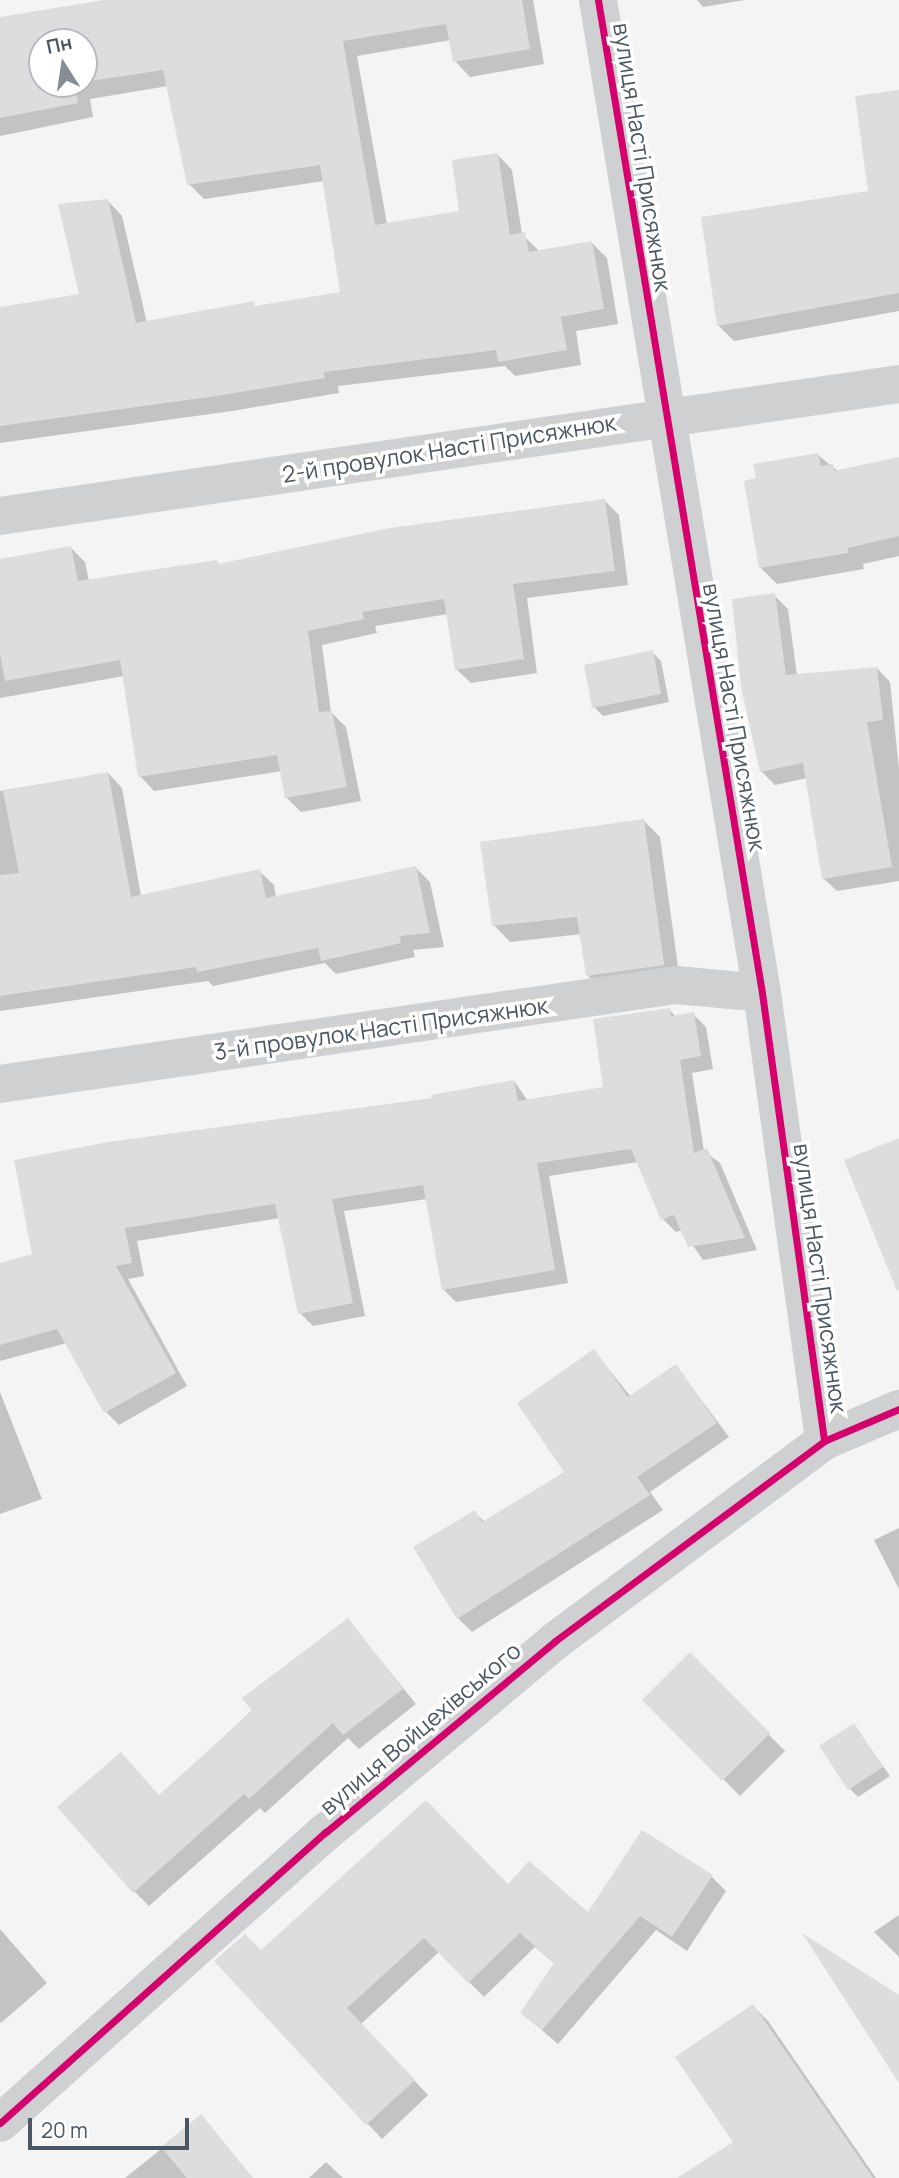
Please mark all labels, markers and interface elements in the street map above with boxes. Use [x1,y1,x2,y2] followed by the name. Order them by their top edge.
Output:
[608,21,678,293] street label: вулиця Насті Присяжнюк
[28,28,98,98] north arrow
[44,29,74,60] text: Пн
[280,408,618,488] street label: 2-й провулок Насті Присяжнюк
[698,581,772,853] street label: вулиця Насті Присяжнюк
[212,991,550,1065] street label: 3-й провулок Насті Присяжнюк
[788,1142,854,1414] street label: вулиця Насті Присяжнюк
[314,1636,526,1820] street label: вулиця Войцехівського
[32,2104,192,2148] scale bar
[41,2116,88,2144] text: 20 m

